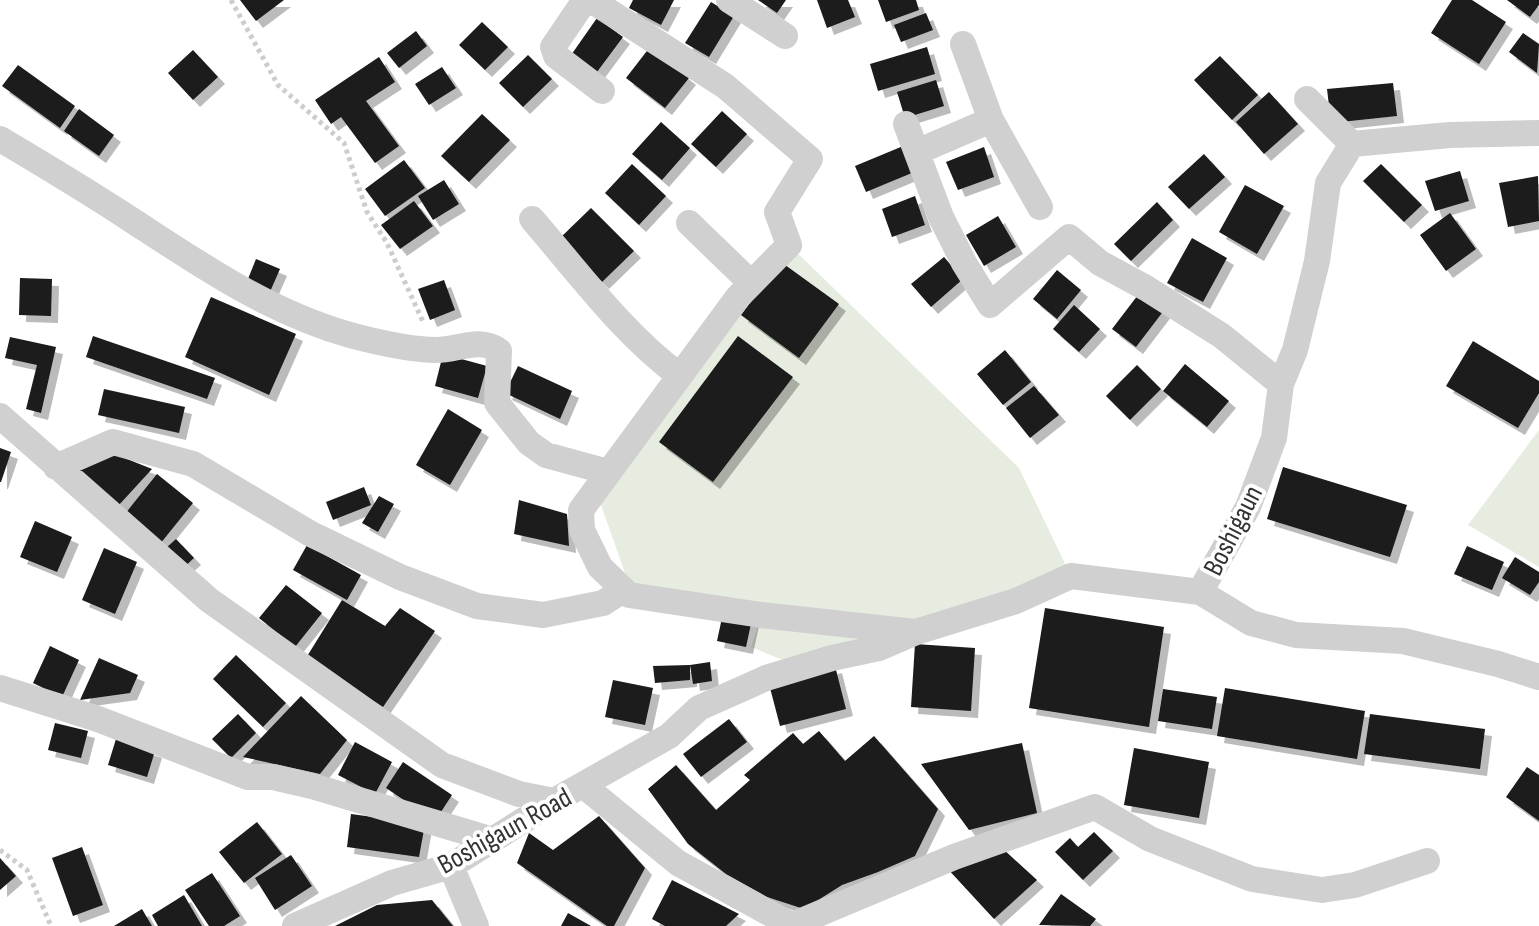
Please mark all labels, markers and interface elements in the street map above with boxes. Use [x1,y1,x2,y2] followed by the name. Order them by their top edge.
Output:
[1197,480,1270,581] street label: Boshigaun
[432,781,577,882] street label: Boshigaun Road

